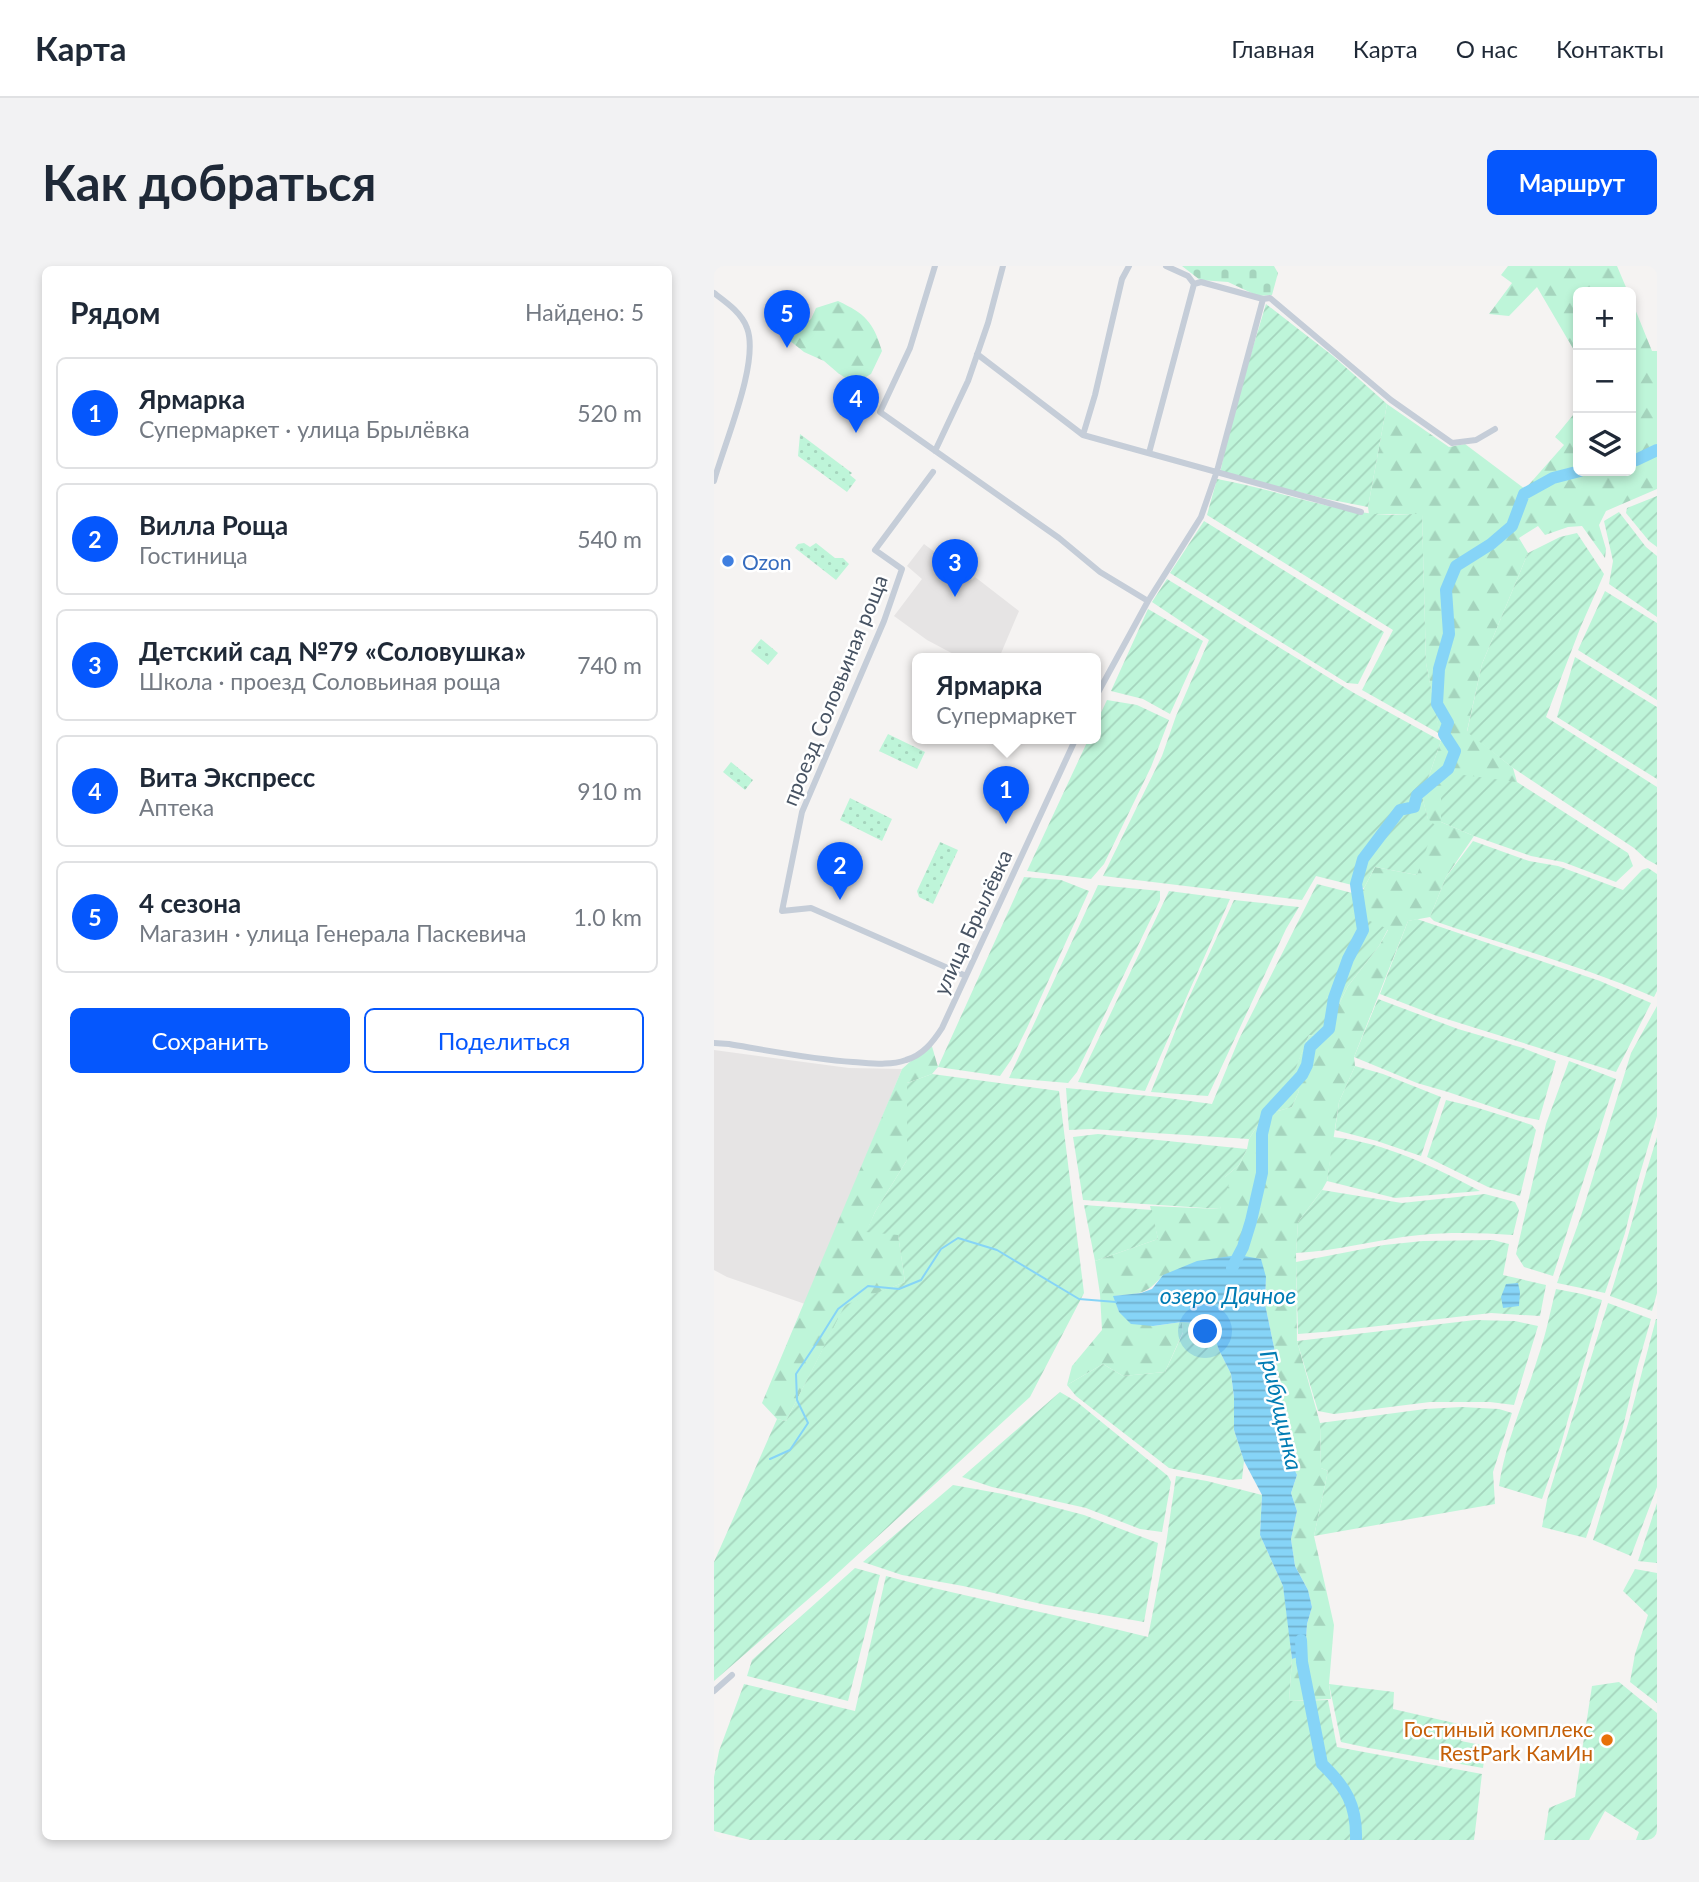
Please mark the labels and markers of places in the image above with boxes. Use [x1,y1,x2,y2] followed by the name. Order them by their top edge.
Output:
[764,290,810,348] pin: 5
[833,375,879,433] pin: 4
[932,539,978,597] pin: 3
[742,549,792,574] place label: Ozon
[720,553,736,569] marker: Ozon
[983,766,1029,824] pin: 1
[817,842,863,900] pin: 2
[1403,1716,1593,1765] place label: Гостиный комплекс RestPark КамИн
[1599,1732,1615,1748] marker: Гостиный комплекс RestPark КамИн

